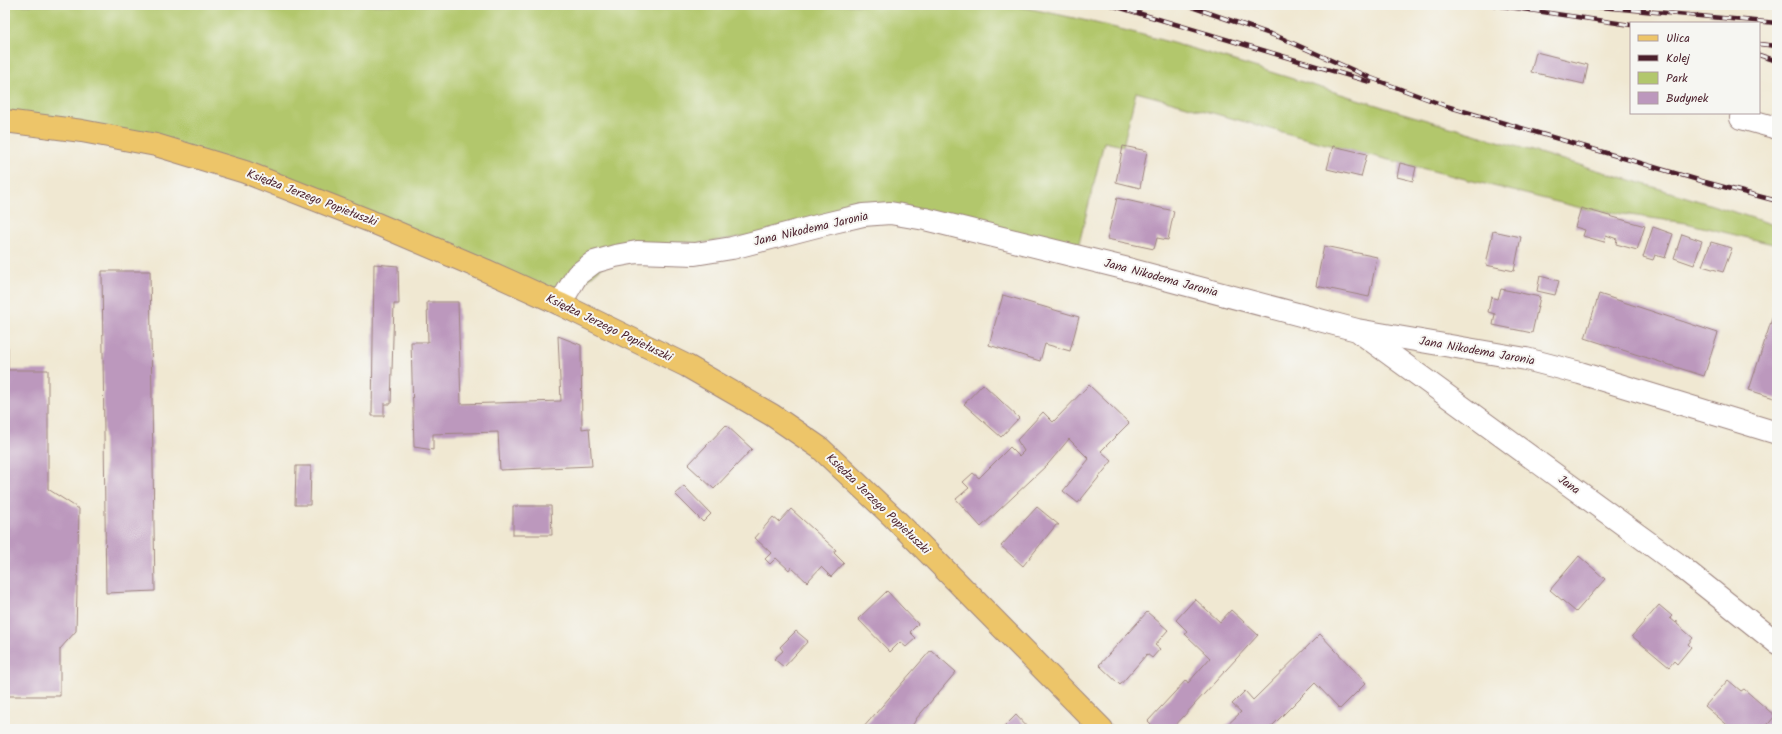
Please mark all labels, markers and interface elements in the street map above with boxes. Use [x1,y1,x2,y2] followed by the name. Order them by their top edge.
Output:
[1630,22,1760,114] legend
[1666,29,1690,48] text: Ulica
[1666,49,1691,68] text: Kolej
[1666,69,1688,88] text: Park
[1666,89,1709,108] text: Budynek
[244,164,381,232] street label: Księdza Jerzego Popiełuszki
[752,206,871,251] street label: Jana Nikodema Jaronia
[1102,254,1220,302] street label: Jana Nikodema Jaronia
[543,289,676,367] street label: Księdza Jerzego Popiełuszki
[1418,331,1537,371] street label: Jana Nikodema Jaronia
[822,449,935,560] street label: Księdza Jerzego Popiełuszki
[1554,470,1584,500] street label: Jana

